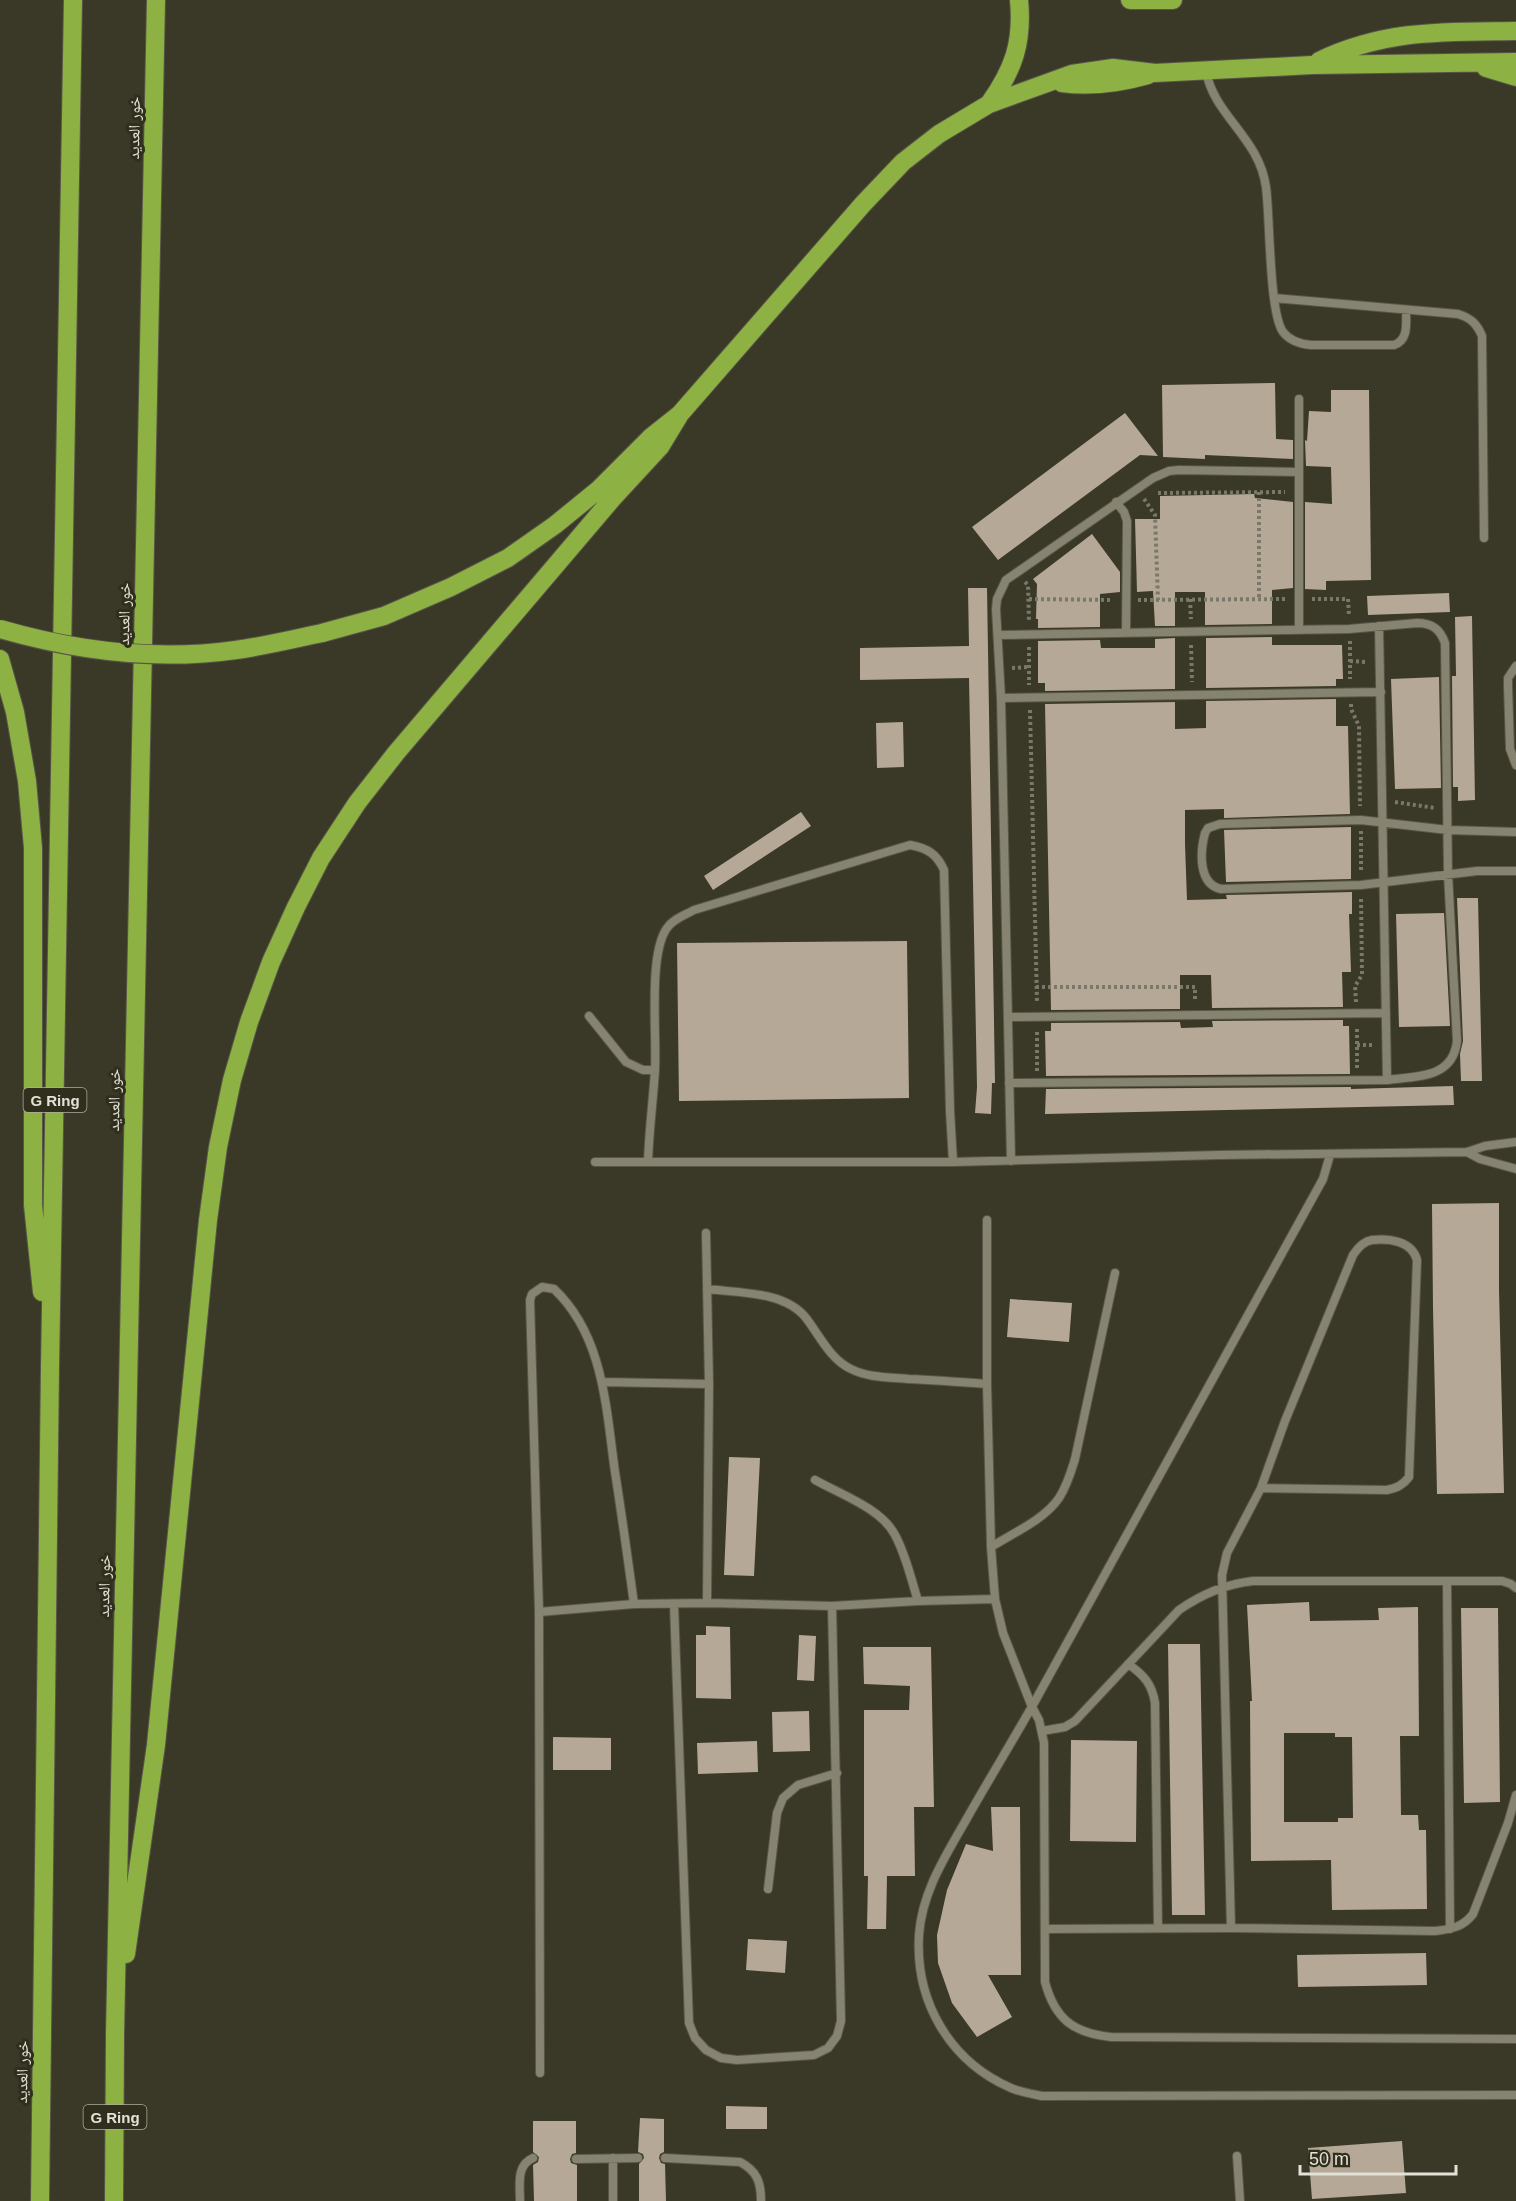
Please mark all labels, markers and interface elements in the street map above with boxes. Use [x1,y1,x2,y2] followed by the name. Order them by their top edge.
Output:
[125,96,144,160] street label: خور العديد
[115,582,134,646] street label: خور العديد
[105,1068,124,1132] street label: خور العديد
[23,1088,86,1112] road number: G Ring
[95,1554,114,1618] street label: خور العديد
[13,2040,32,2104] street label: خور العديد
[84,2105,146,2129] road number: G Ring
[1300,2138,1456,2176] scale bar
[1309,2149,1349,2169] text: 50 m

